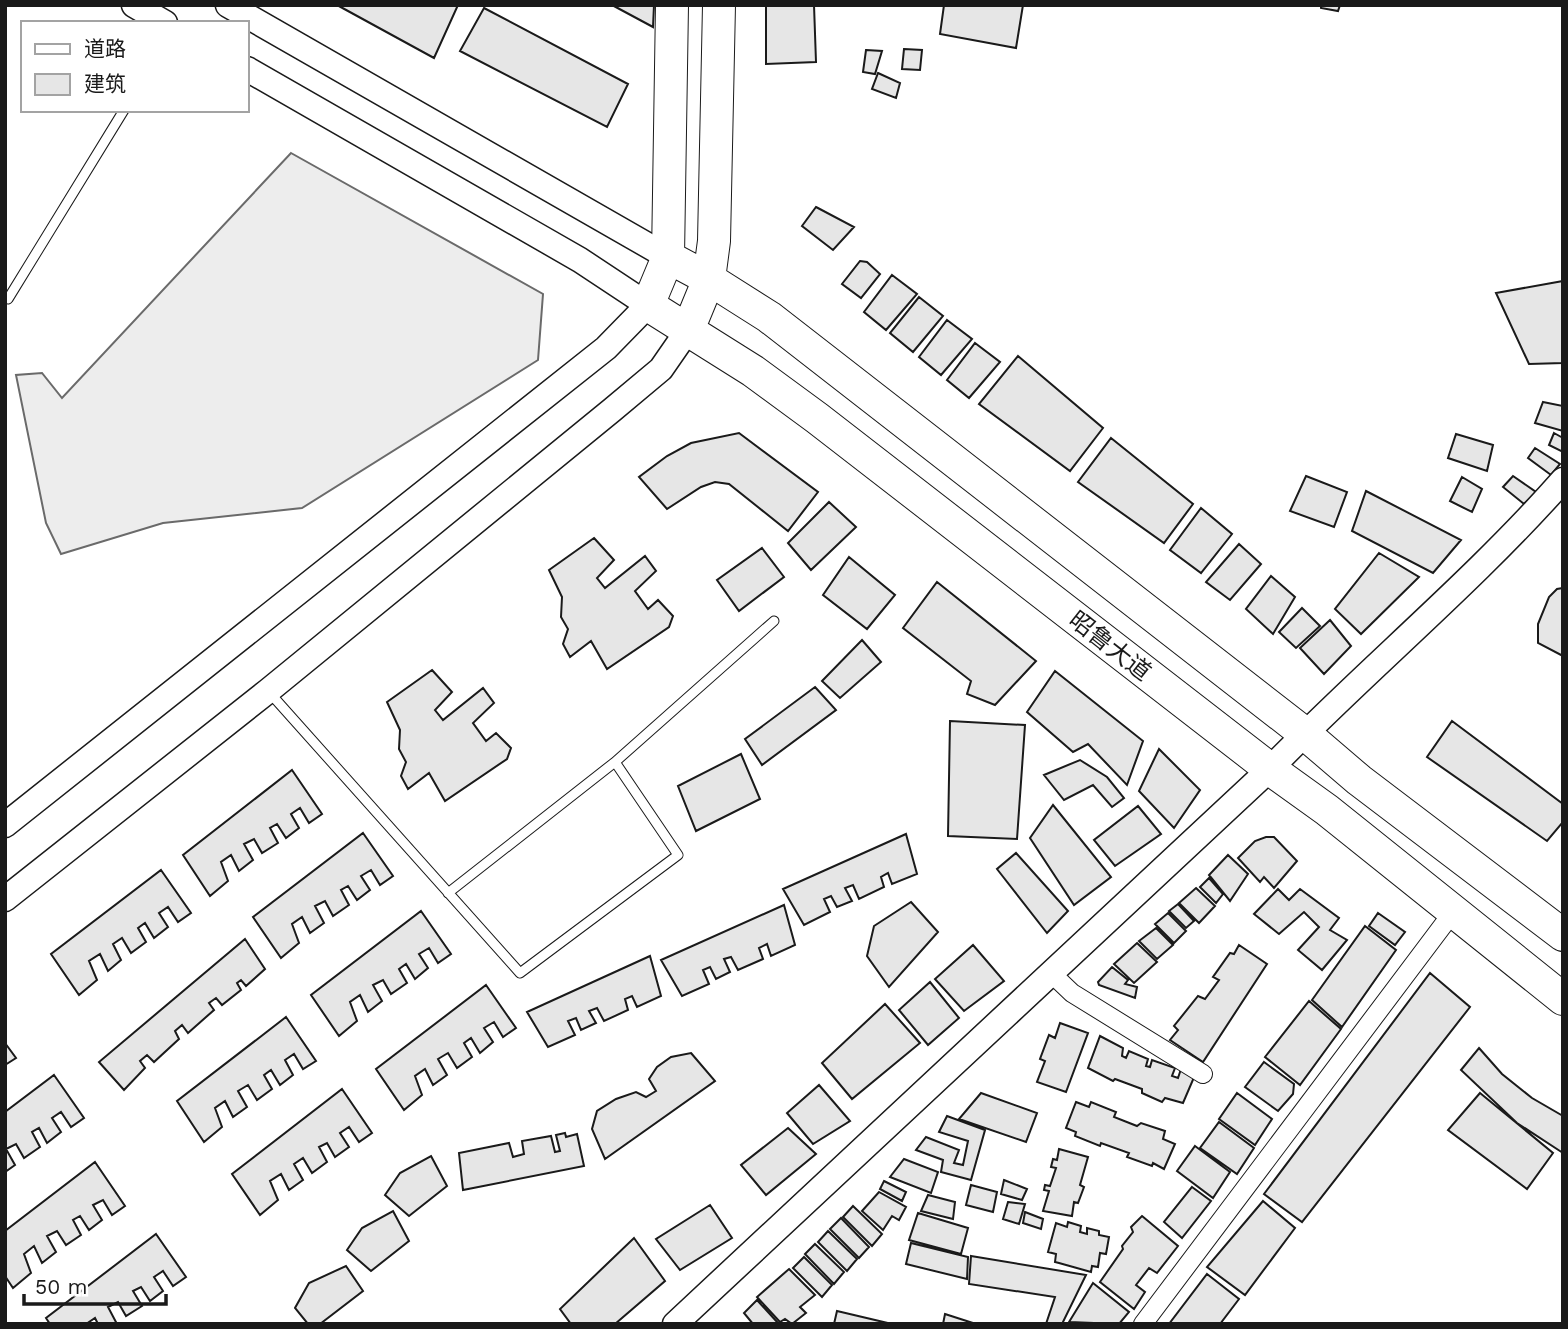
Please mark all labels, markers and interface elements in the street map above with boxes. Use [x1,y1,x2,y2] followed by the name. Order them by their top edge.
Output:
[21,21,248,112] legend
[84,36,126,61] text: 道路
[84,71,126,96] text: 建筑
[1064,605,1156,687] street label: 昭鲁大道
[24,1262,166,1306] scale bar
[35,1274,87,1299] text: 50 m

